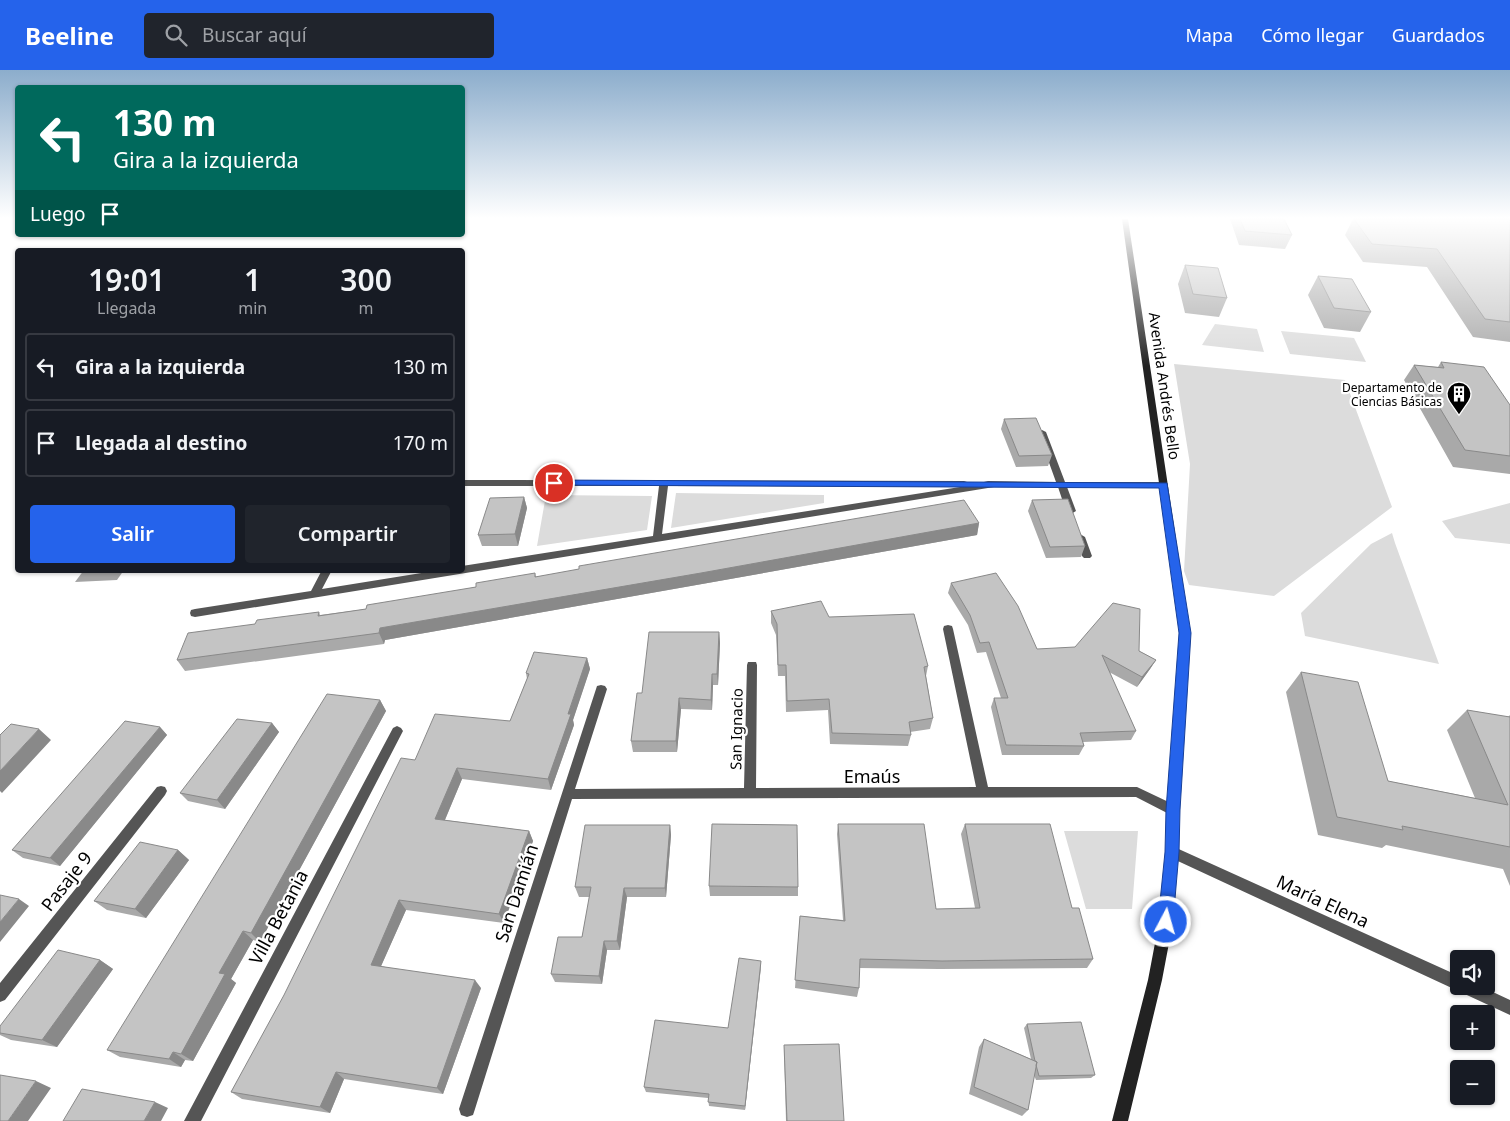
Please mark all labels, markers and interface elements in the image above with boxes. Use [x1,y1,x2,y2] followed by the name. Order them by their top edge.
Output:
[144,13,494,58] search box
[25,19,114,52] text: Beeline
[162,21,190,49] icon: search
[202,22,307,48] text: Buscar aquí
[1186,23,1233,47] text: Mapa
[1261,23,1364,47] text: Cómo llegar
[1392,23,1485,47] text: Guardados
[113,99,216,146] text: 130 m
[30,105,95,170] icon: left
[113,144,299,174] text: Gira a la izquierda
[96,200,124,228] icon: arrive
[30,201,86,227] text: Luego
[88,259,165,300] text: 19:01
[244,259,261,300] text: 1
[340,259,392,300] text: 300
[97,297,156,319] text: Llegada
[238,297,267,319] text: min
[359,297,374,319] text: m
[1145,311,1185,461] street label: Avenida Andrés Bello
[32,353,60,381] icon: left
[75,354,245,380] text: Gira a la izquierda
[393,354,448,380] text: 130 m
[1342,379,1442,410] place label: Departamento de Ciencias Básicas
[1446,381,1472,415] building icon: Departamento de Ciencias Básicas
[32,429,60,457] icon: arrive
[75,430,247,456] text: Llegada al destino
[393,430,448,456] text: 170 m
[533,462,575,504] pin
[540,469,568,497] icon: arrive
[30,505,235,563] button: Salir
[245,505,450,563] button: Compartir
[725,688,747,770] street label: San Ignacio
[844,764,900,788] street label: Emaús
[489,841,543,945] street label: San Damián
[35,846,97,916] street label: Pasaje 9
[243,866,313,968] street label: Villa Betania
[1273,869,1373,933] street label: María Elena
[1139,895,1191,947] position arrow
[1450,950,1495,1105] map controls
[1450,950,1495,995] button: sound
[1450,1005,1495,1050] button: +
[1450,1060,1495,1105] button: −

